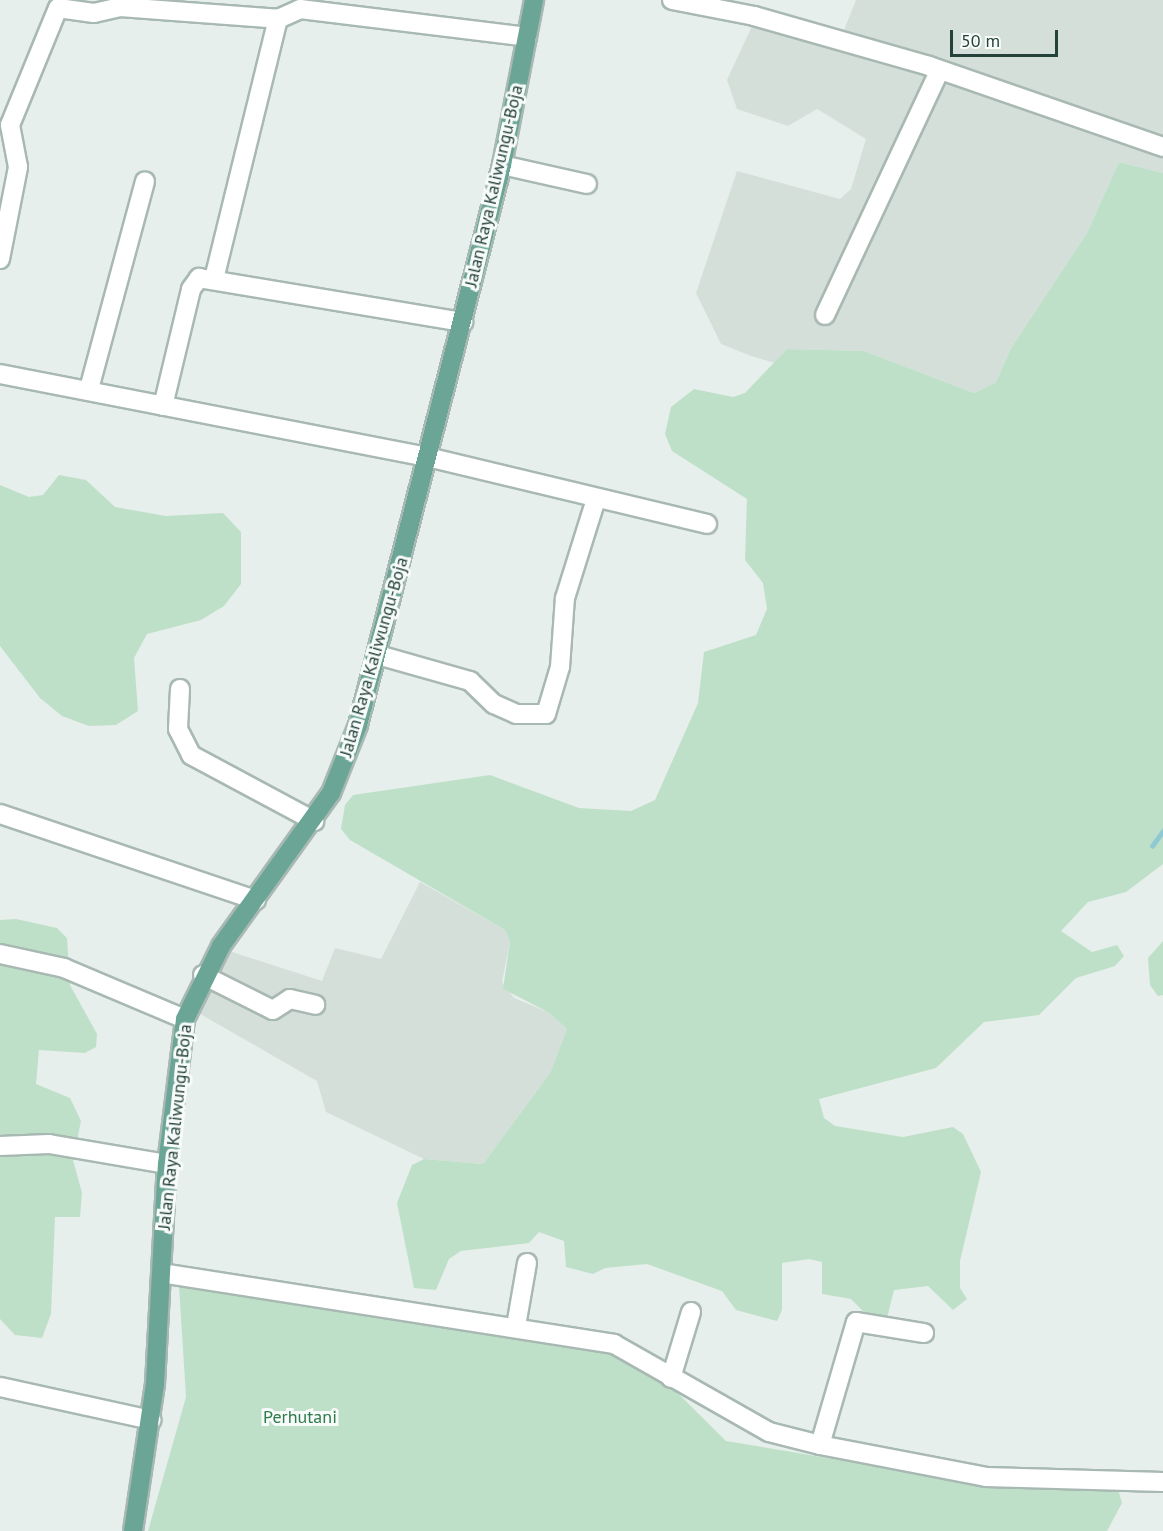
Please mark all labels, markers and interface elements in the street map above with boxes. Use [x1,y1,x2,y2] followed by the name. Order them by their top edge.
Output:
[953,18,1061,56] scale bar
[961,29,1000,52] text: 50 m
[460,83,528,289] street label: Jalan Raya Kaliwungu-Boja
[335,555,413,759] street label: Jalan Raya Kaliwungu-Boja
[153,1023,197,1231] street label: Jalan Raya Kaliwungu-Boja
[263,1406,337,1428] park label: Perhutani

